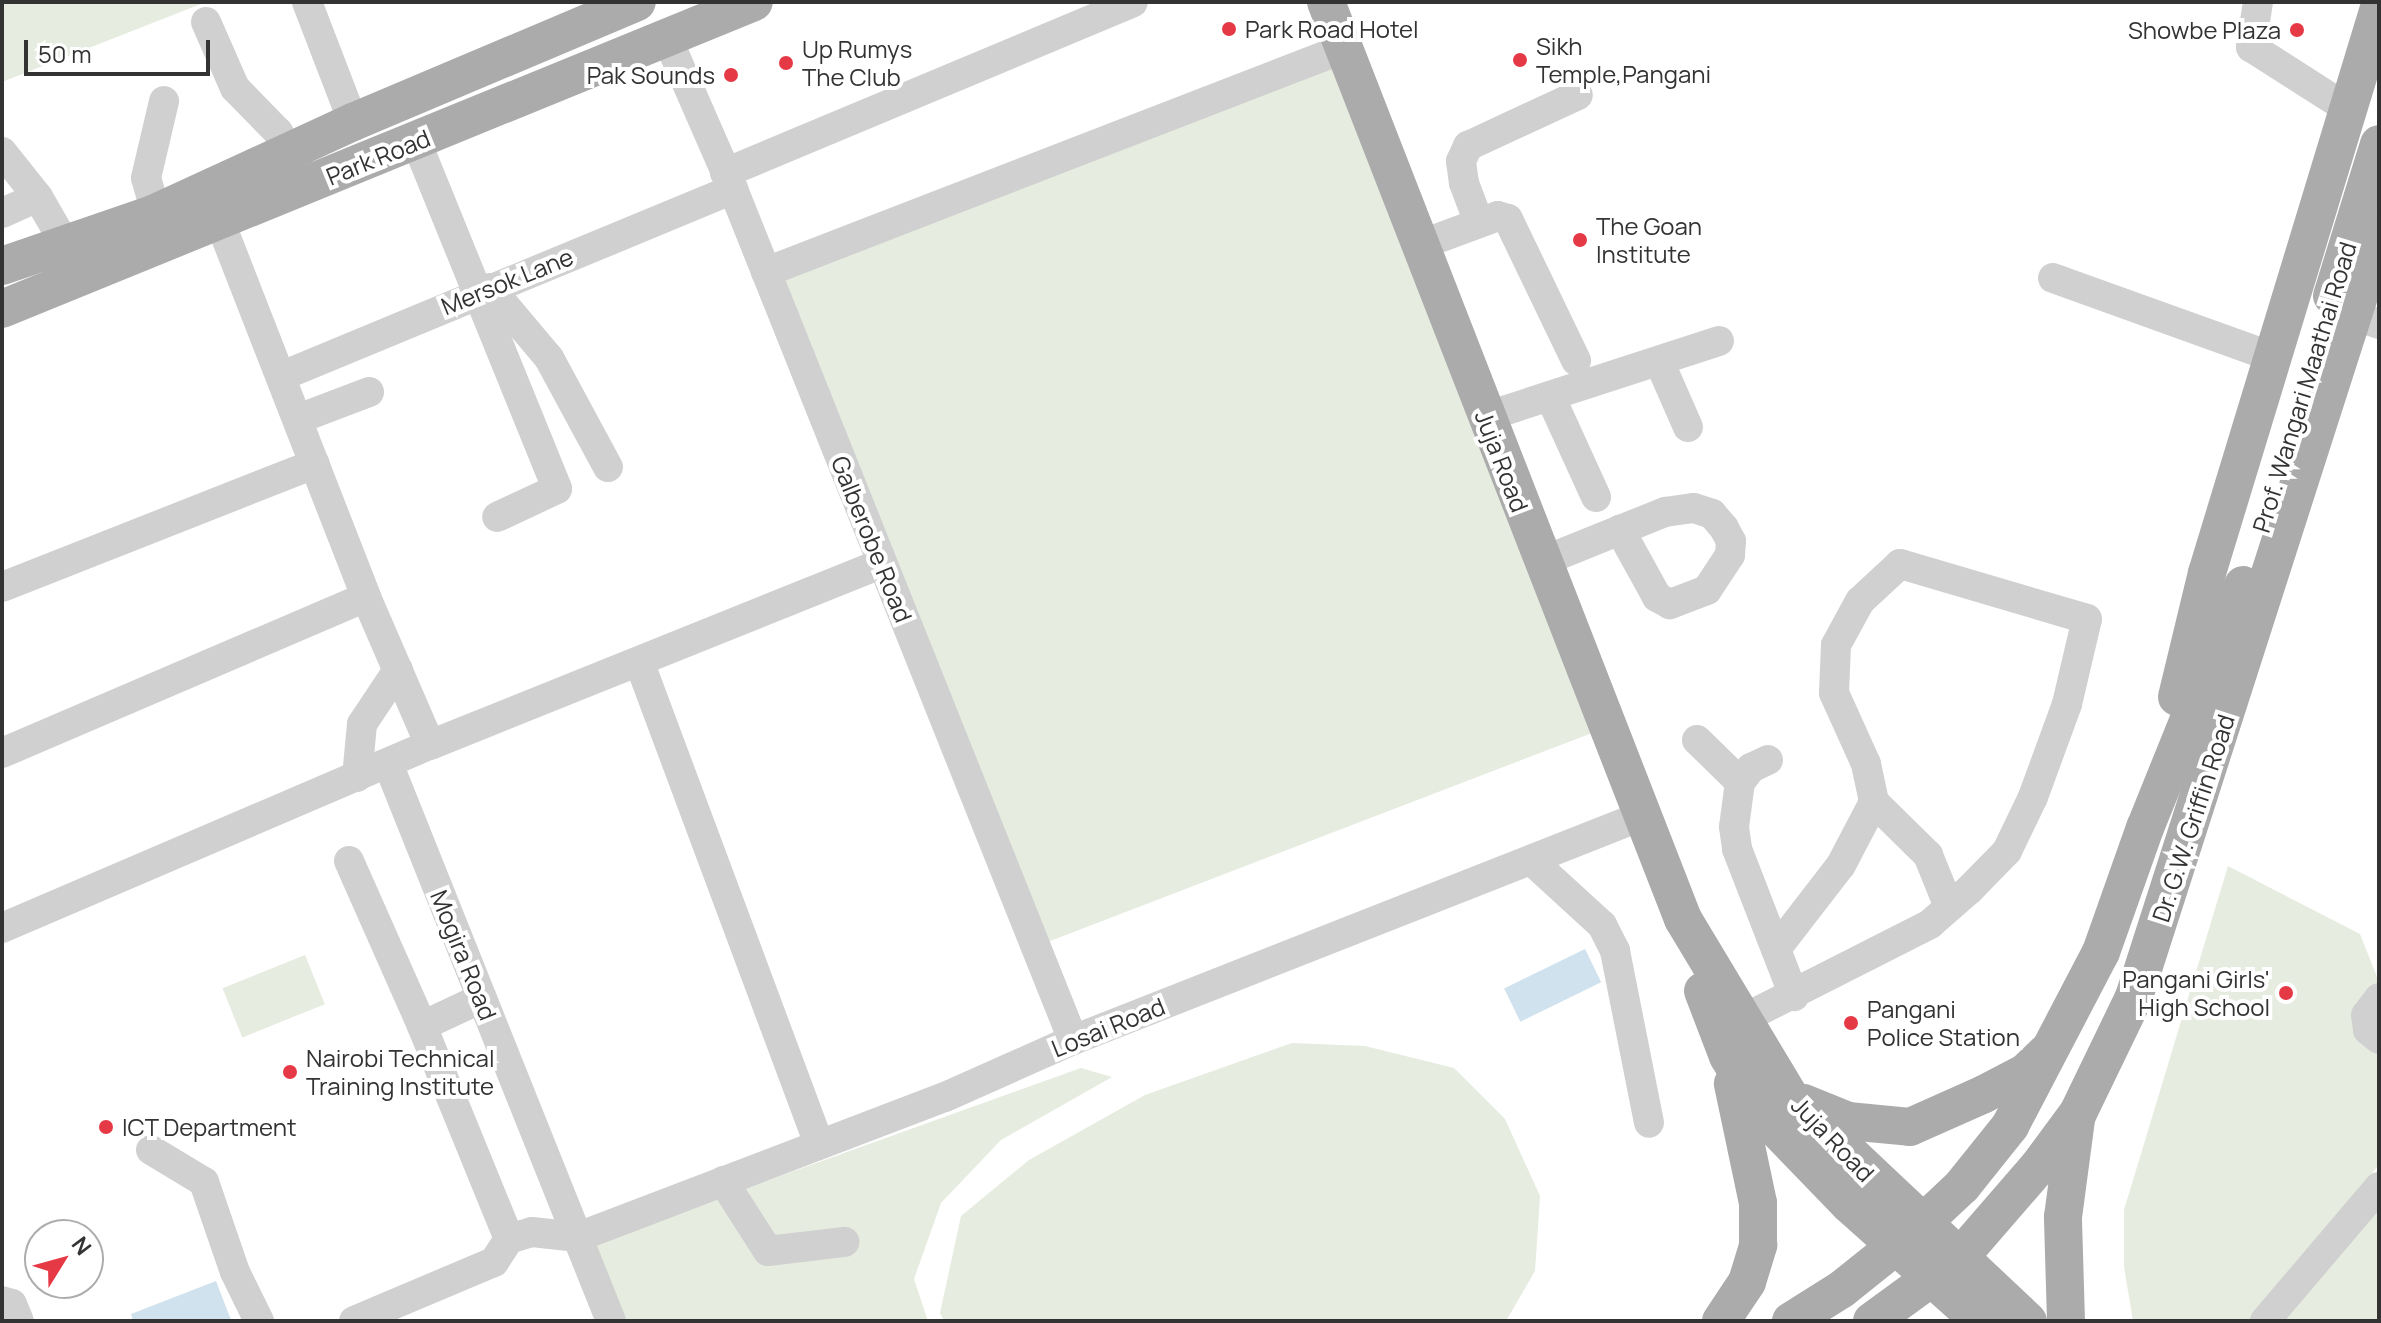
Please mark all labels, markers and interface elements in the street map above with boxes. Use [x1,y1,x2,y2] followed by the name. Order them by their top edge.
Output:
[1245,15,1419,43] place label: Park Road Hotel
[2128,16,2281,44] place label: Showbe Plaza
[1220,20,1238,38] marker: Park Road Hotel
[2288,21,2306,39] marker: Showbe Plaza
[28,24,214,74] scale bar
[1536,32,1711,88] place label: Sikh Temple,Pangani
[802,35,912,91] place label: Up Rumys The Club
[38,37,92,70] text: 50 m
[1511,51,1529,69] marker: Sikh Temple,Pangani
[777,54,795,72] marker: Up Rumys The Club
[587,61,715,89] place label: Pak Sounds
[722,66,740,84] marker: Pak Sounds
[322,123,434,191] street label: Park Road
[1596,212,1702,268] place label: The Goan Institute
[1571,231,1589,249] marker: The Goan Institute
[2246,238,2362,536] street label: Prof. Wangari Maathai Road
[437,241,577,321] street label: Mersok Lane
[1469,406,1535,516] street label: Juja Road
[826,452,918,626] street label: Galberobe Road
[2146,711,2240,925] street label: Dr. G.W. Griffin Road
[425,886,503,1024] street label: Mogira Road
[2122,965,2270,1021] place label: Pangani Girls' High School
[2277,984,2295,1002] marker: Pangani Girls' High School
[1047,991,1169,1063] street label: Losai Road
[1867,995,2020,1051] place label: Pangani Police Station
[1842,1014,1860,1032] marker: Pangani Police Station
[306,1044,495,1100] place label: Nairobi Technical Training Institute
[281,1063,299,1081] marker: Nairobi Technical Training Institute
[1786,1091,1880,1187] street label: Juja Road
[122,1113,297,1141] place label: ICT Department
[97,1118,115,1136] marker: ICT Department
[24,1219,104,1299] north arrow
[65,1230,98,1261] text: N

